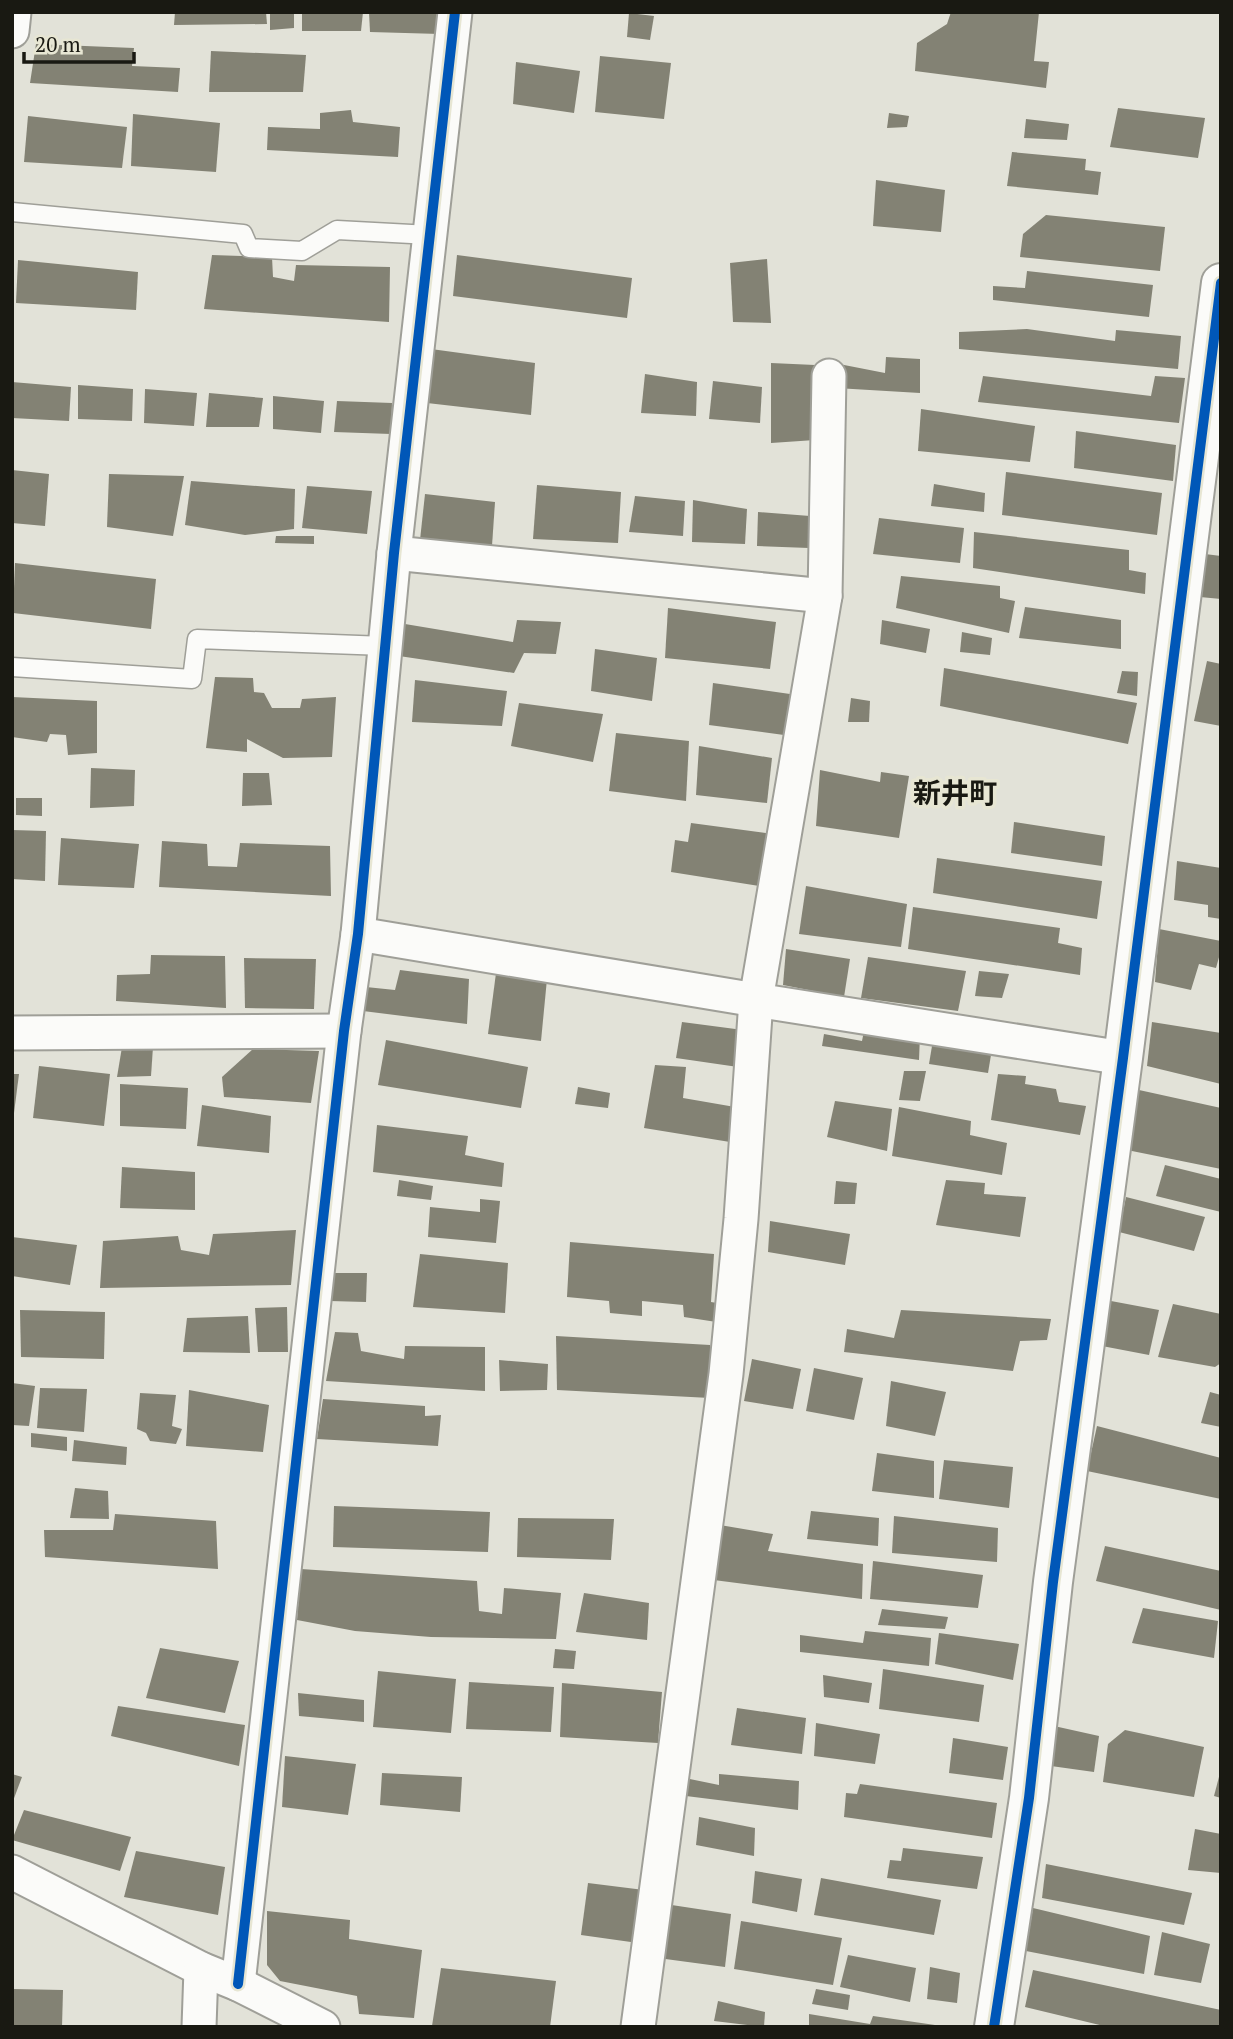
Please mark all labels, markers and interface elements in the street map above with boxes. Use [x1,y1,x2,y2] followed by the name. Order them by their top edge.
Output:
[24,21,135,65] scale bar
[35,30,81,58] text: 20 m
[913,774,997,811] district label: 新井町

